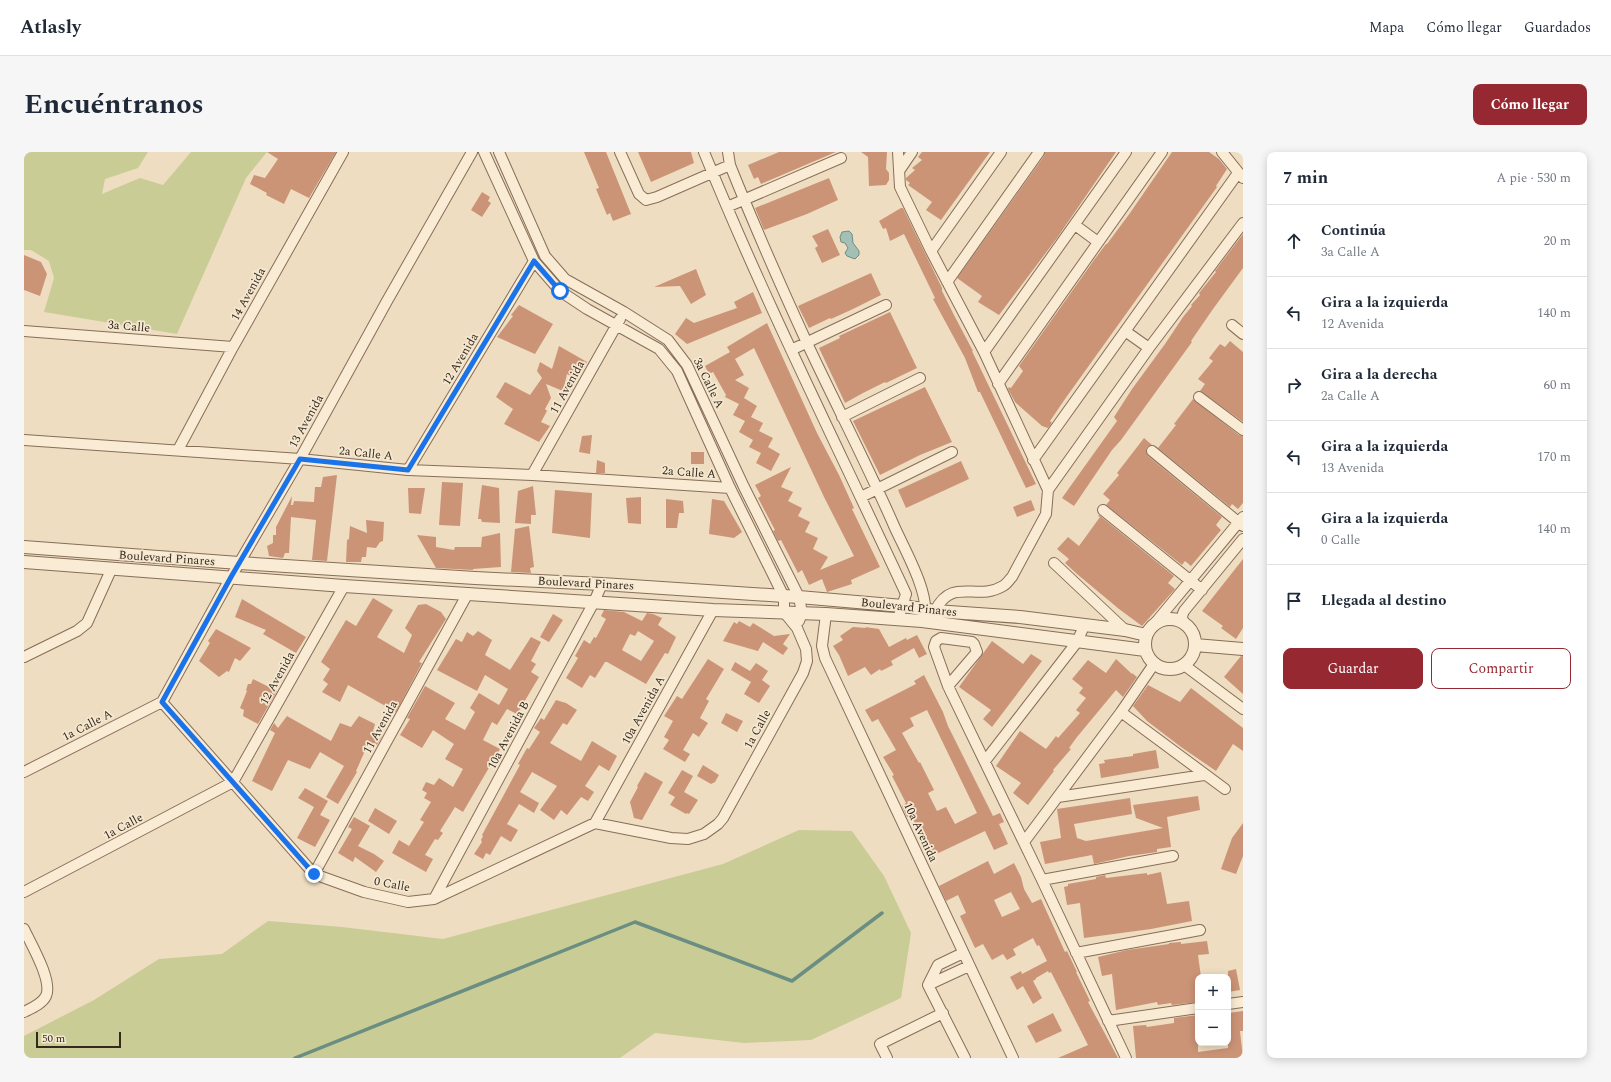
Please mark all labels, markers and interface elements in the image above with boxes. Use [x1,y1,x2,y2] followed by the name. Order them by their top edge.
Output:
[20,13,81,42] text: Atlasly
[1369,17,1404,38] text: Mapa
[1426,17,1502,38] text: Cómo llegar
[1524,17,1591,38] text: Guardados
[24,83,204,126] text: Encuéntranos
[1473,84,1587,125] button: Cómo llegar
[1283,165,1328,191] text: 7 min
[1497,168,1571,188] text: A pie · 530 m
[1321,219,1386,242] text: Continúa
[1283,230,1305,252] icon: ahead
[1544,231,1571,251] text: 20 m
[1321,242,1380,262] text: 3a Calle A
[226,264,271,324] street label: 14 Avenida
[551,282,569,300] route start
[1321,291,1448,314] text: Gira a la izquierda
[1283,302,1305,324] icon: left
[1537,303,1571,323] text: 140 m
[1321,314,1384,334] text: 12 Avenida
[107,315,151,338] street label: 3a Calle
[437,329,484,389] street label: 12 Avenida
[688,355,729,412] street label: 3a Calle A
[545,357,590,417] street label: 11 Avenida
[1321,363,1437,386] text: Gira a la derecha
[1283,374,1305,396] icon: right
[1544,375,1571,395] text: 60 m
[1321,386,1380,406] text: 2a Calle A
[284,391,329,451] street label: 13 Avenida
[1321,435,1448,458] text: Gira a la izquierda
[338,441,394,466] street label: 2a Calle A
[1283,446,1305,468] icon: left
[1537,447,1571,467] text: 170 m
[1321,458,1384,478] text: 13 Avenida
[661,461,717,484] street label: 2a Calle A
[1321,507,1448,530] text: Gira a la izquierda
[1283,518,1305,540] icon: left
[1537,519,1571,539] text: 140 m
[1321,530,1360,550] text: 0 Calle
[118,546,216,571] street label: Boulevard Pinares
[537,571,635,596] street label: Boulevard Pinares
[1321,589,1446,612] text: Llegada al destino
[1283,590,1305,612] icon: arrive
[860,593,958,622] street label: Boulevard Pinares
[255,648,300,708] street label: 12 Avenida
[1283,648,1423,689] button: Guardar
[1431,648,1571,689] button: Compartir
[617,672,670,748] street label: 10a Avenida A
[358,697,403,757] street label: 11 Avenida
[482,698,535,773] street label: 10a Avenida B
[59,705,116,746] street label: 1a Calle A
[739,706,776,752] street label: 1a Calle
[898,799,943,865] street label: 10a Avenida
[100,808,147,845] street label: 1a Calle
[305,865,323,883] route end
[372,872,412,897] street label: 0 Calle
[1195,974,1231,1046] map controls
[1195,974,1231,1010] button: +
[1195,1010,1231,1046] button: −
[36,1030,121,1049] scale bar
[42,1030,65,1047] text: 50 m

